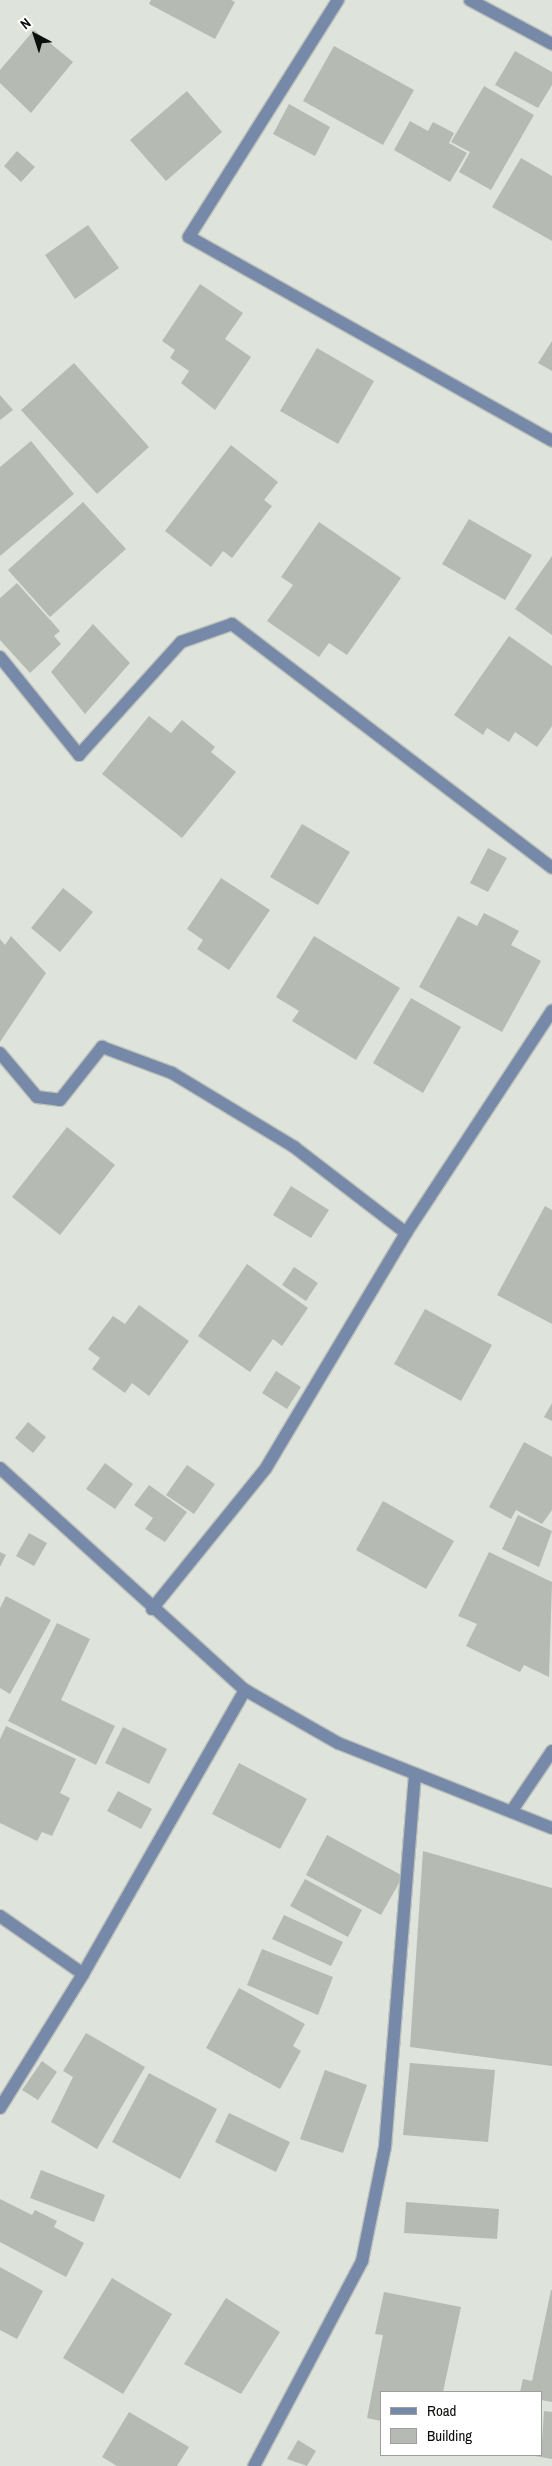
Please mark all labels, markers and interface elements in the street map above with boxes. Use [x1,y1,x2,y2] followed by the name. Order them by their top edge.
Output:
[10,10,60,60] north arrow
[16,14,34,33] text: N
[380,2391,542,2456] legend
[427,2400,456,2421] text: Road
[427,2425,472,2446] text: Building

